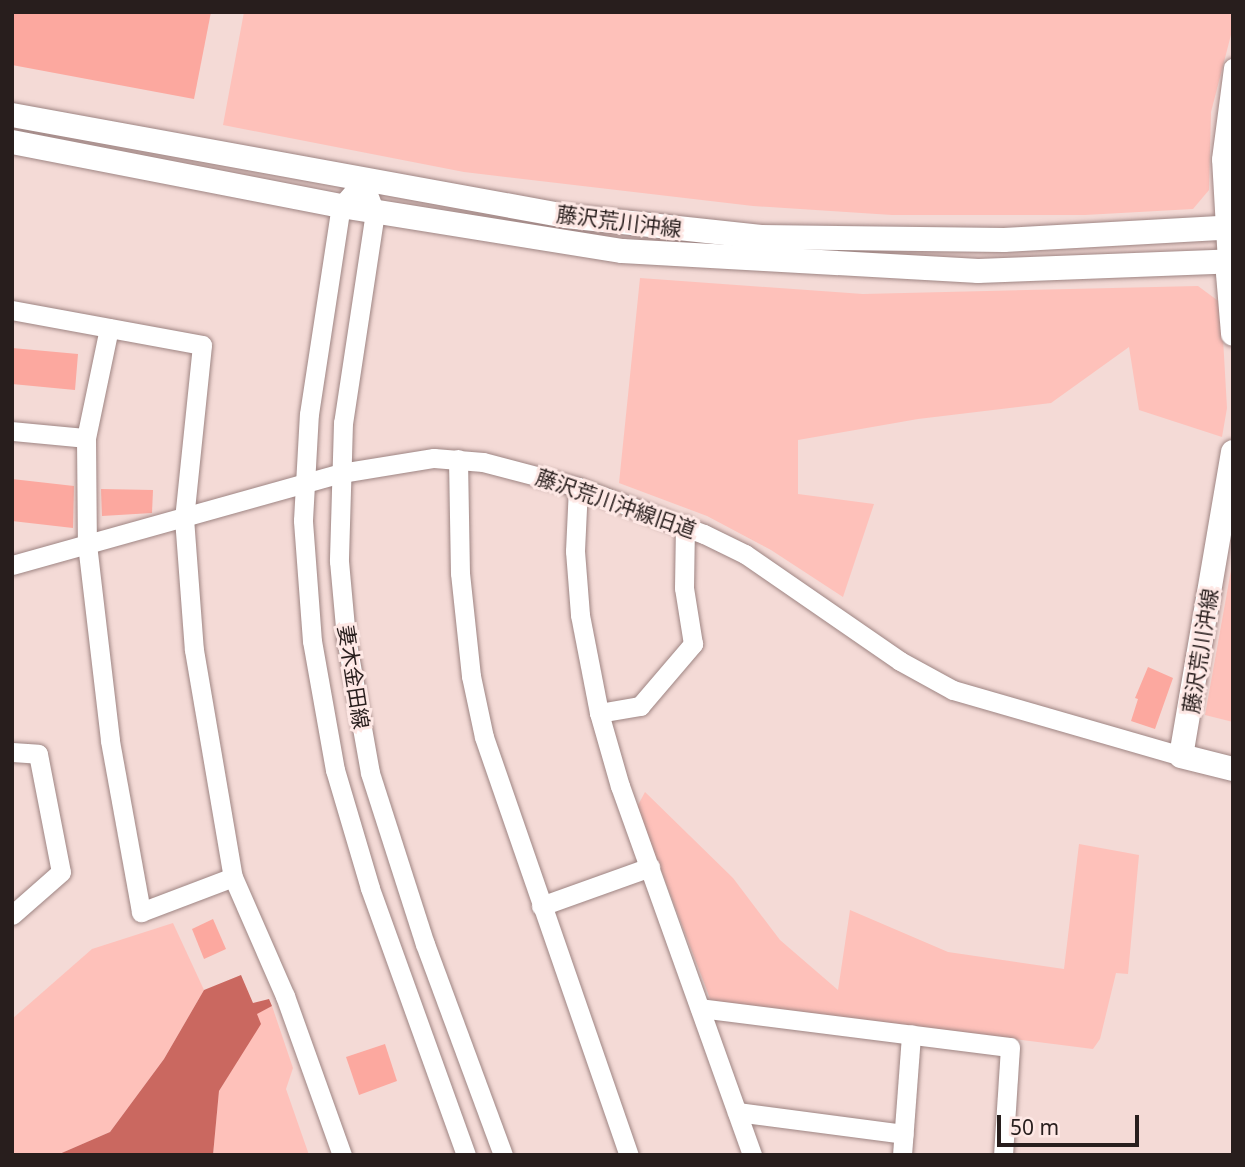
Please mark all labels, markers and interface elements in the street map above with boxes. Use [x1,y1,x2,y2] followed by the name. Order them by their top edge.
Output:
[555,201,683,241] street label: 藤沢荒川沖線
[532,464,700,542] street label: 藤沢荒川沖線旧道
[1178,587,1222,715] street label: 藤沢荒川沖線
[333,623,375,731] street label: 妻木金田線
[1000,1100,1142,1144] scale bar
[1010,1113,1059,1141] text: 50 m

